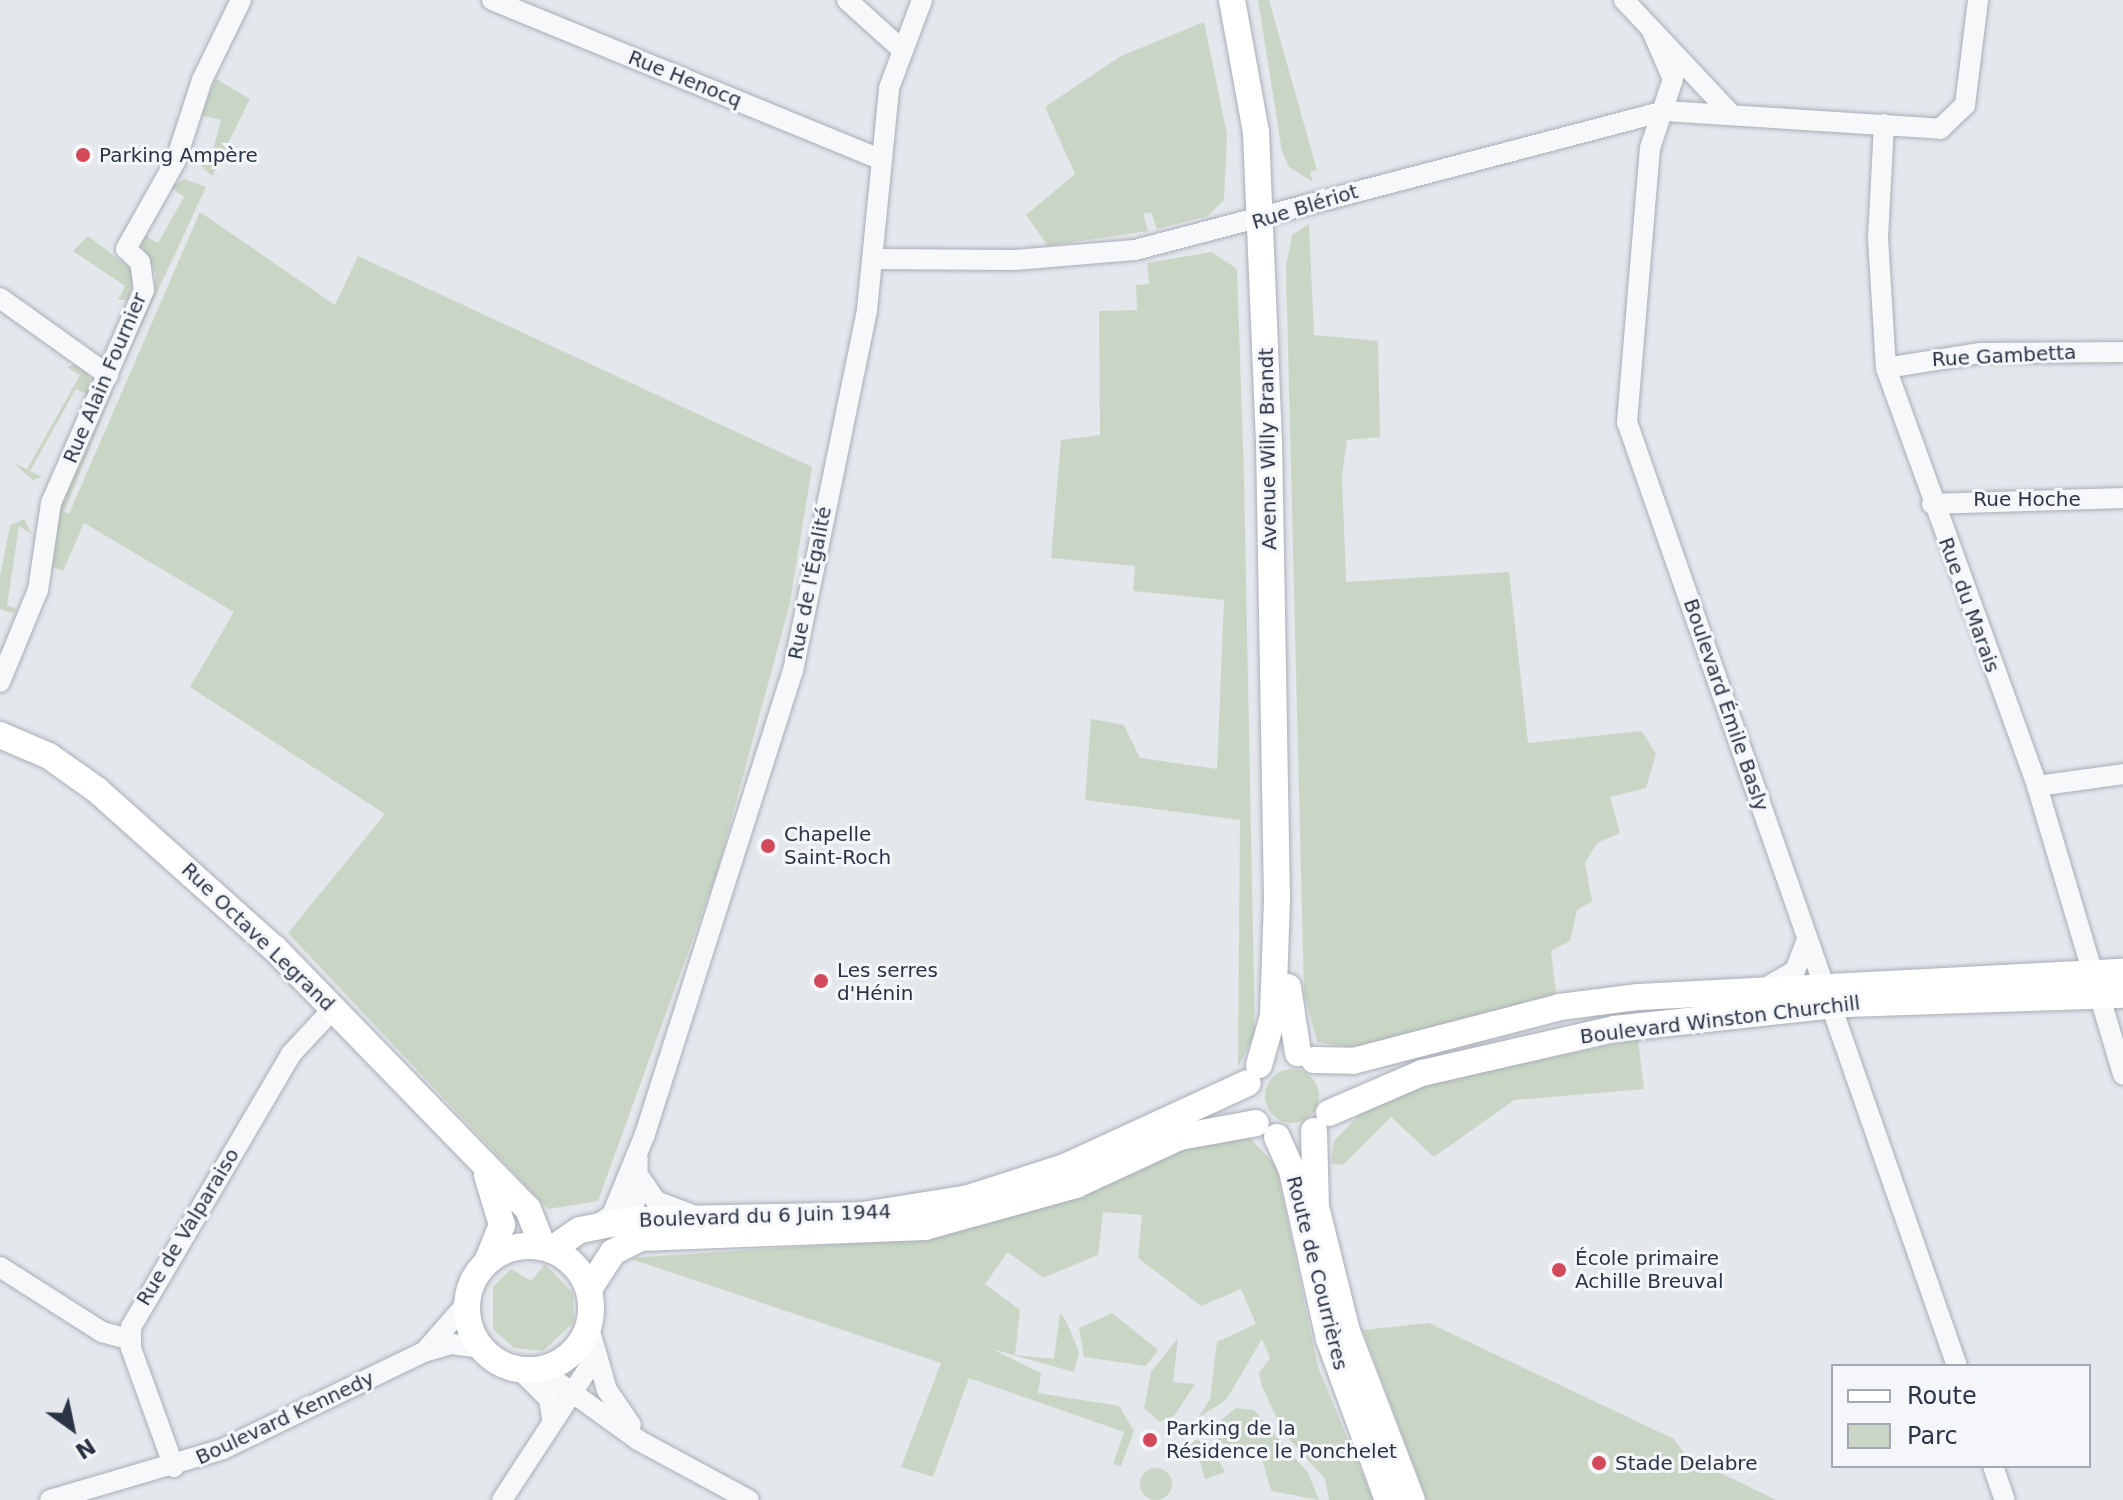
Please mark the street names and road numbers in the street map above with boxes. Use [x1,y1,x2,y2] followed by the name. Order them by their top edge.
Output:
[625,45,745,113] street label: Rue Henocq
[1249,179,1361,235] street label: Rue Blériot
[58,289,152,467] street label: Rue Alain Fournier
[1931,340,2077,372] street label: Rue Gambetta
[1254,348,1282,550] street label: Avenue Willy Brandt
[1973,487,2081,511] street label: Rue Hoche
[783,504,837,662] street label: Rue de l'Égalité
[1933,534,2005,676] street label: Rue du Marais
[1678,596,1774,814] street label: Boulevard Émile Basly
[177,858,339,1016] street label: Rue Octave Legrand
[1579,991,1861,1049] street label: Boulevard Winston Churchill
[132,1144,244,1310] street label: Rue de Valparaiso
[1281,1173,1353,1373] street label: Route de Courrières
[638,1200,892,1232] street label: Boulevard du 6 Juin 1944
[192,1366,378,1470] street label: Boulevard Kennedy

